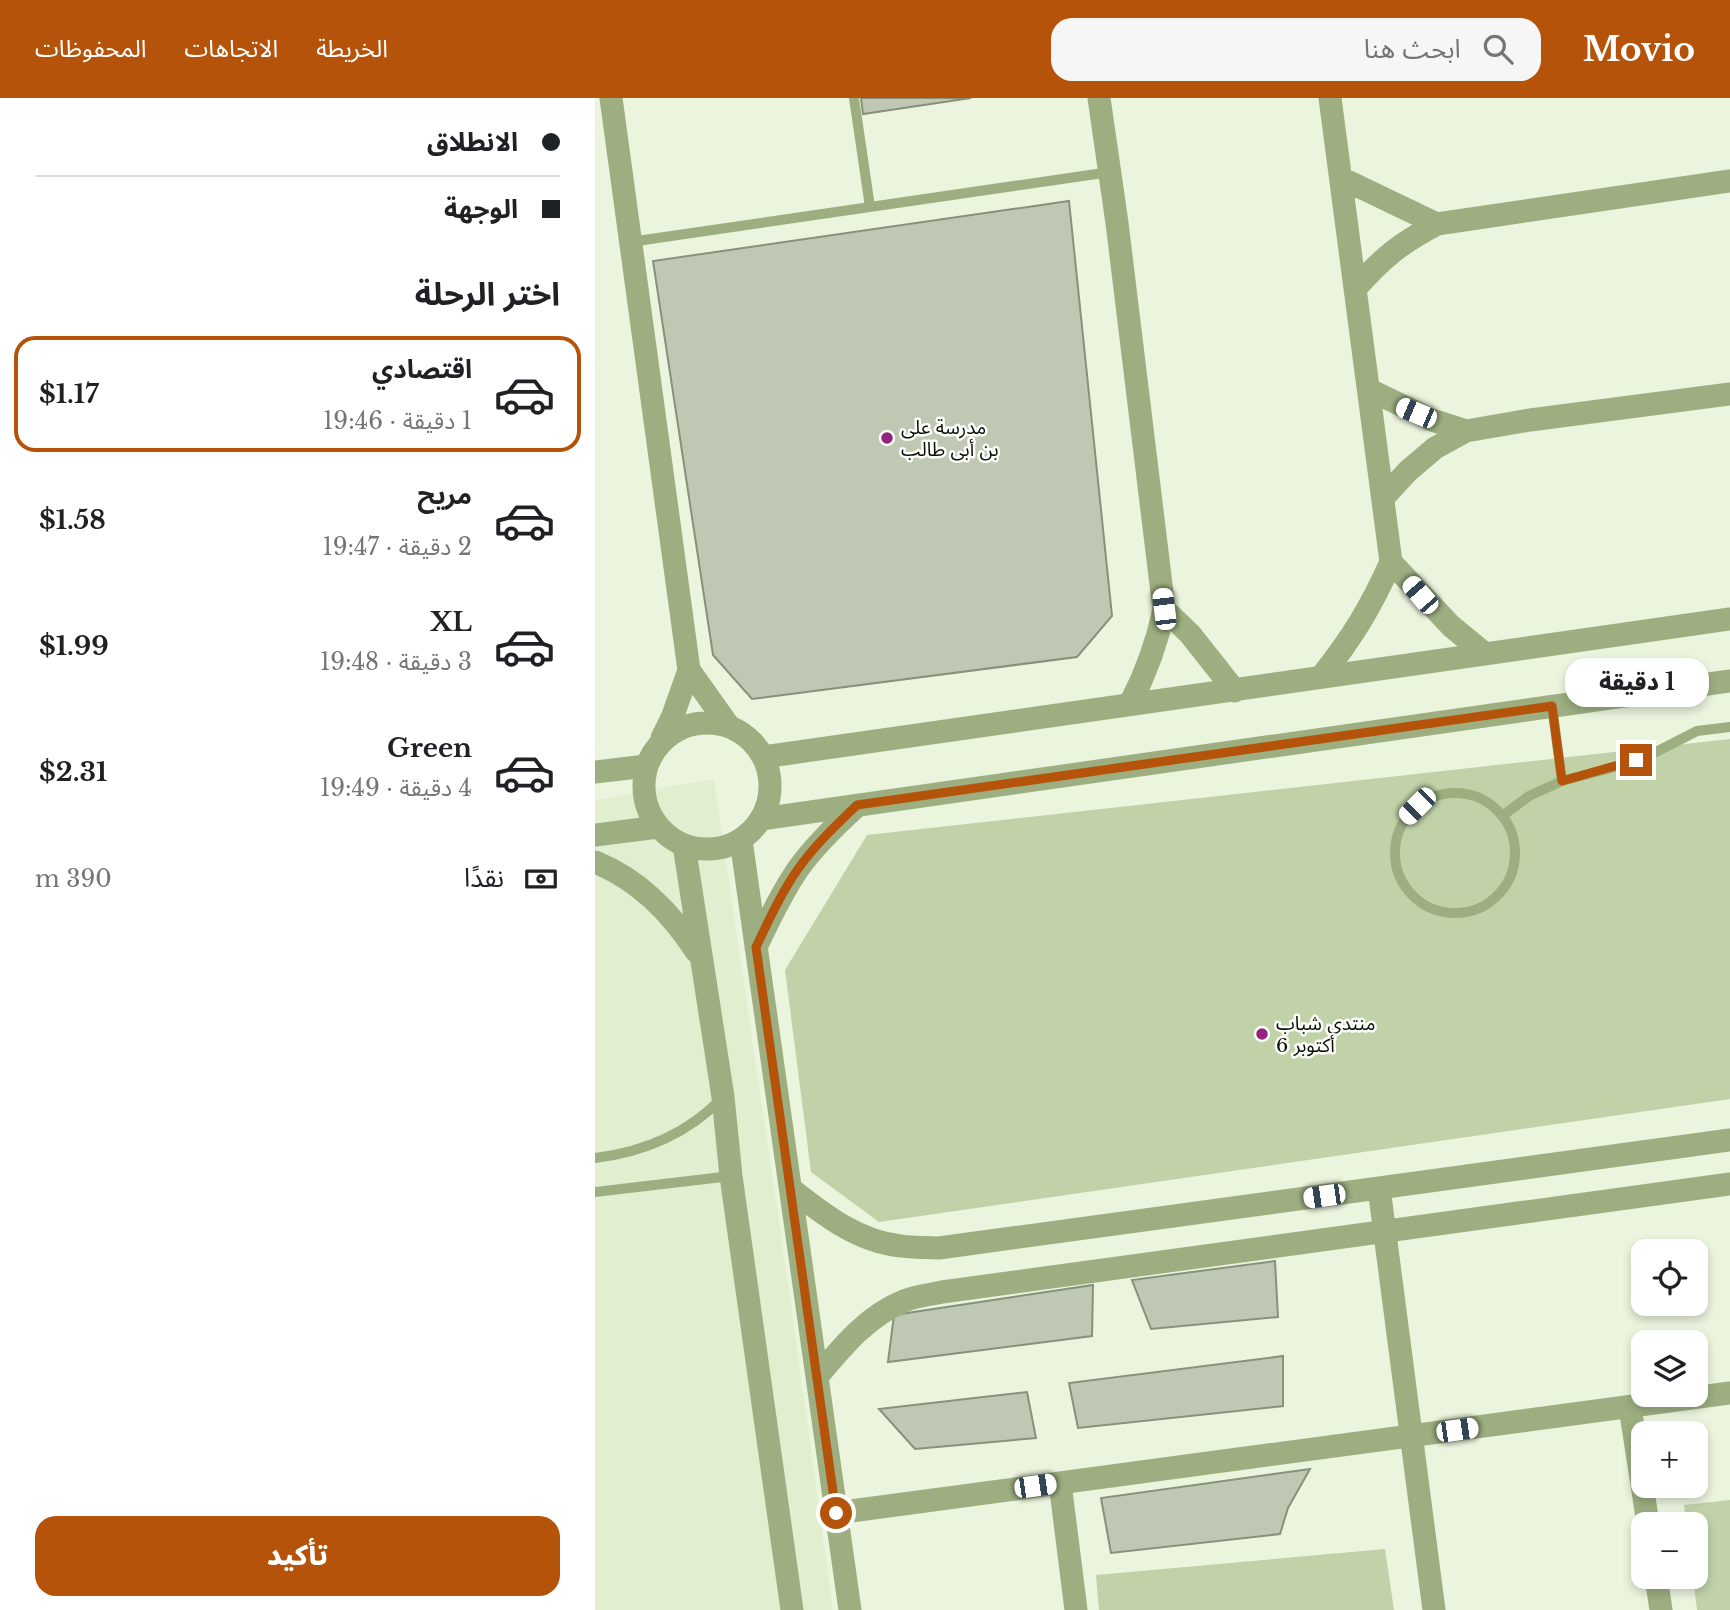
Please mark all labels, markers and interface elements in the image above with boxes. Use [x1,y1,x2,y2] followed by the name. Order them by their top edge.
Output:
[1051,18,1541,81] search box
[1583,29,1695,70] text: Movio
[1479,30,1517,68] icon: search
[1364,33,1461,65] text: ابحث هنا
[35,34,146,63] text: المحفوظات
[184,34,278,63] text: الاتجاهات
[316,34,388,63] text: الخريطة
[427,126,518,158] text: الانطلاق
[444,193,518,225] text: الوجهة
[415,274,560,314] text: اختر الرحلة
[372,353,472,385] text: اقتصادي
[493,363,556,426] icon: car
[39,378,99,410] text: $1.17
[1393,395,1440,431] car
[323,407,472,435] text: 1 دقيقة · 19:46
[901,416,999,461] place label: مدرسة على بن أبى طالب
[879,430,895,446] marker: مدرسة على بن أبى طالب
[417,479,472,511] text: مريح
[493,489,556,552] icon: car
[39,504,106,536] text: $1.58
[322,533,472,561] text: 2 دقيقة · 19:47
[1399,572,1442,618] car
[1152,587,1177,631] car
[430,606,472,638] text: XL
[493,615,556,678] icon: car
[39,630,109,662] text: $1.99
[320,648,472,676] text: 3 دقيقة · 19:48
[1564,658,1708,708] callout: 1 دقيقة
[1599,668,1675,696] text: 1 دقيقة
[387,732,472,764] text: Green
[493,741,556,804] icon: car
[1620,744,1652,776] route end
[39,756,107,788] text: $2.31
[320,774,472,802] text: 4 دقيقة · 19:49
[1395,784,1440,828] car
[522,860,560,898] icon: cash
[464,862,504,894] text: نقدًا
[35,865,112,893] text: 390 m
[1276,1012,1375,1057] place label: منتدى شباب 6 أكتوبر
[1254,1026,1270,1042] marker: منتدى شباب 6 أكتوبر
[1302,1183,1347,1209] car
[1631,1239,1708,1589] map controls
[1631,1239,1708,1316] button: locate
[1631,1330,1708,1407] button: layers
[1435,1417,1480,1443] car
[1631,1421,1708,1498] button: +
[1013,1473,1058,1499] car
[820,1497,852,1529] route start
[1631,1512,1708,1589] button: −
[35,1516,560,1596] button: تأكيد

